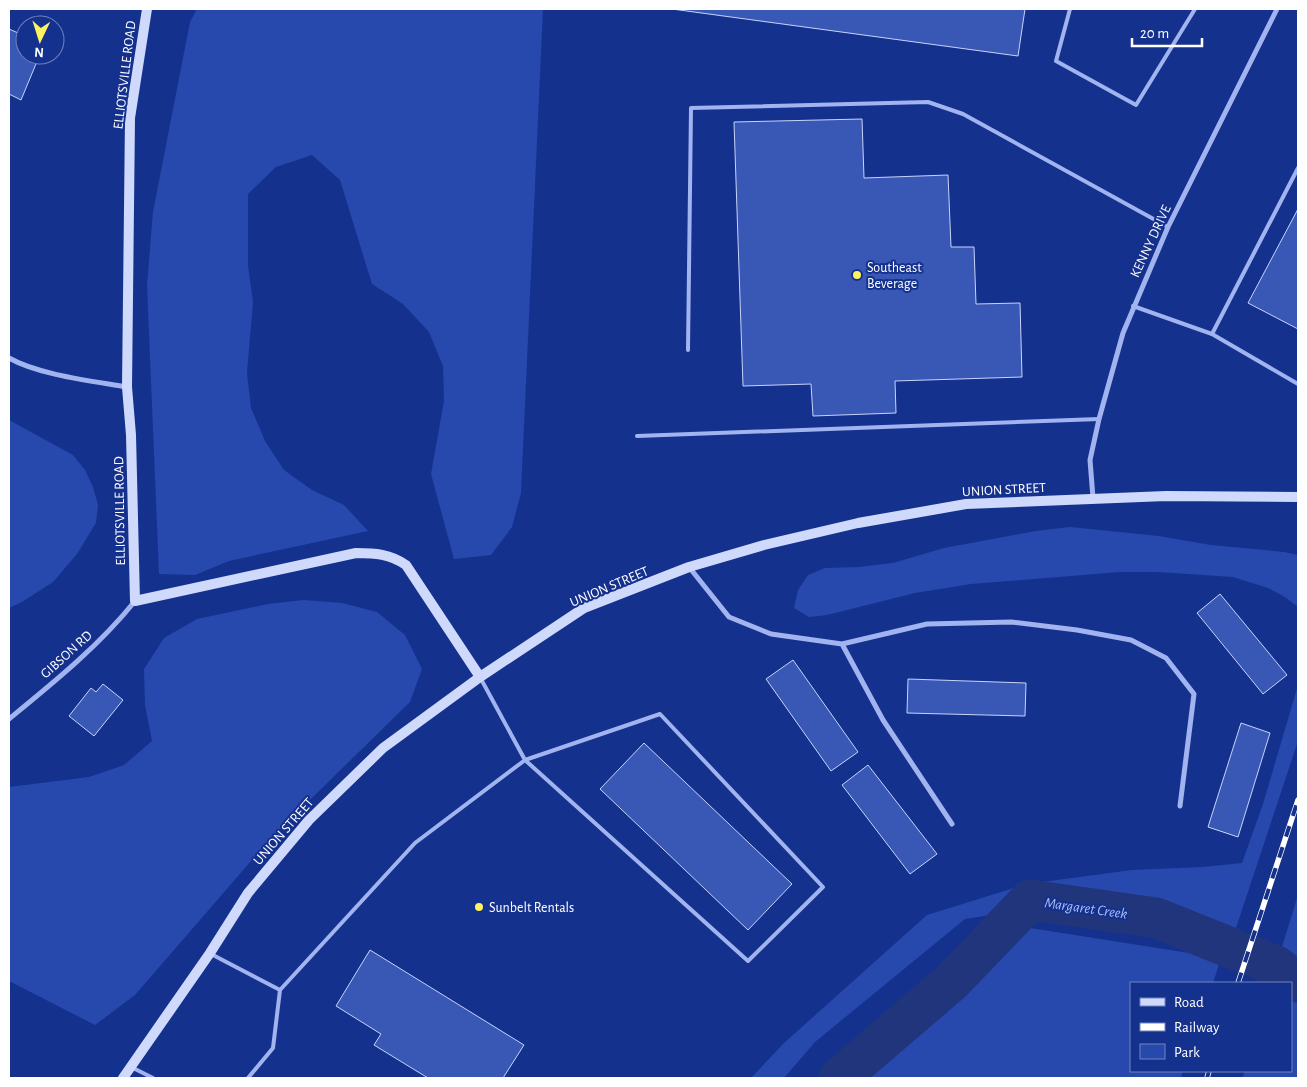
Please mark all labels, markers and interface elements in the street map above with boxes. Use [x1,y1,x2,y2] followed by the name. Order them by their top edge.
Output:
[15,15,65,65] north arrow
[1132,15,1202,47] scale bar
[111,20,139,130] street label: ELLIOTSVILLE ROAD
[1140,26,1169,41] text: 20 m
[34,45,45,59] text: N
[1128,203,1174,280] street label: KENNY DRIVE
[867,261,922,291] place label: Southeast Beverage
[851,269,863,281] marker: Southeast Beverage
[112,456,128,566] street label: ELLIOTSVILLE ROAD
[962,481,1046,499] street label: UNION STREET
[568,564,651,610] street label: UNION STREET
[38,628,95,681] street label: GIBSON RD
[251,795,317,868] street label: UNION STREET
[1043,895,1128,922] water label: Margaret Creek
[473,901,485,913] marker: Sunbelt Rentals
[489,901,574,915] place label: Sunbelt Rentals
[1130,982,1292,1072] legend
[1174,995,1204,1010] text: Road
[1174,1020,1220,1035] text: Railway
[1174,1045,1200,1060] text: Park

